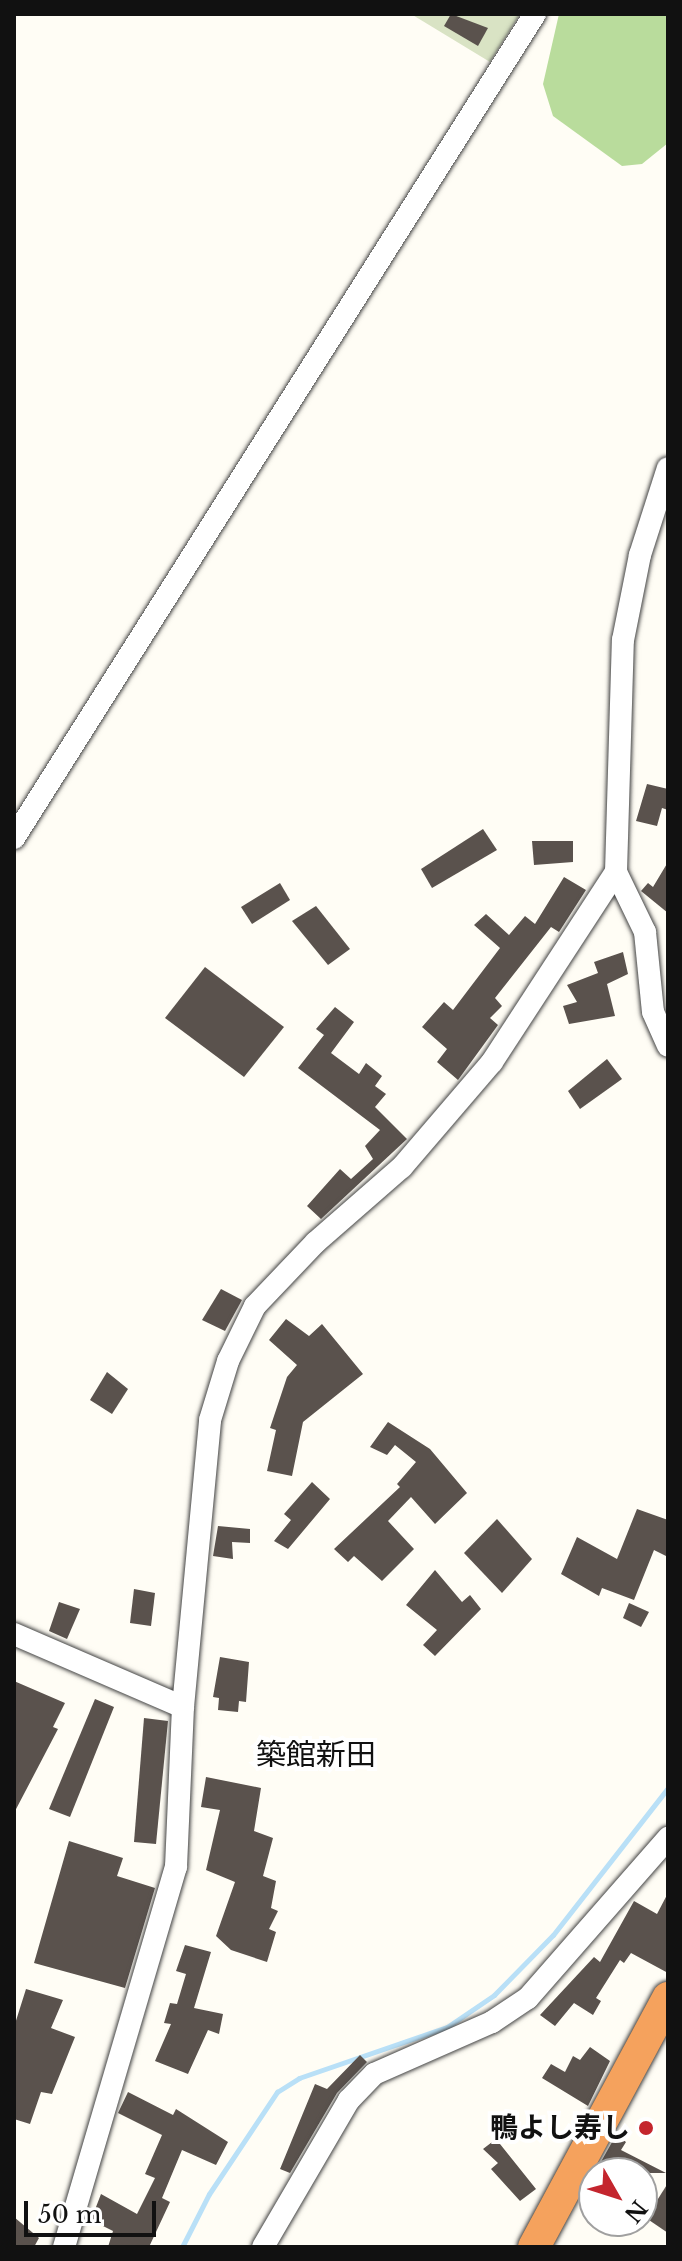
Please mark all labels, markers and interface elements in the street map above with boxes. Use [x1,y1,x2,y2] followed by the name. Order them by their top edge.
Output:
[256,1737,376,1773] district label: 築館新田
[490,2111,630,2145] place label: 鴨よし寿し
[637,2119,655,2137] marker: 鴨よし寿し
[578,2157,658,2237] north arrow
[28,2185,160,2235] scale bar
[618,2195,652,2228] text: N
[38,2200,101,2229] text: 50 m

